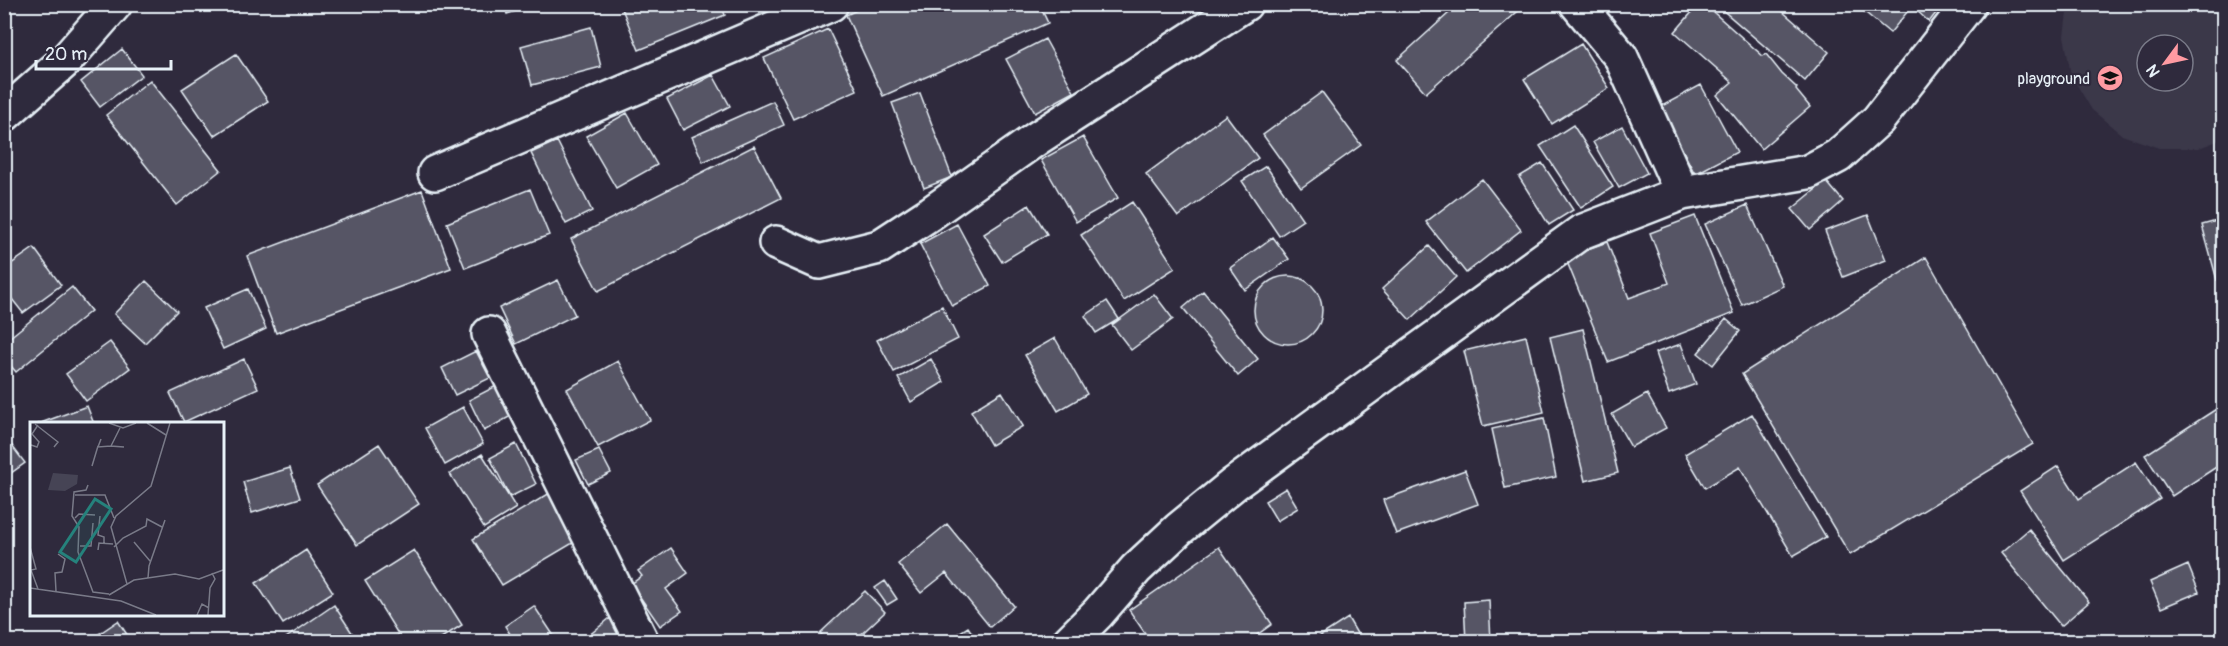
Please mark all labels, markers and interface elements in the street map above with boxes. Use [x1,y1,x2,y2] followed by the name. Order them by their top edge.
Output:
[36,33,171,71] scale bar
[2135,33,2195,93] north arrow
[45,43,87,66] text: 20 m
[2142,60,2165,81] text: N
[2095,63,2125,93] school or university icon: playground
[2017,69,2090,89] place label: playground
[30,422,224,616] inset map

